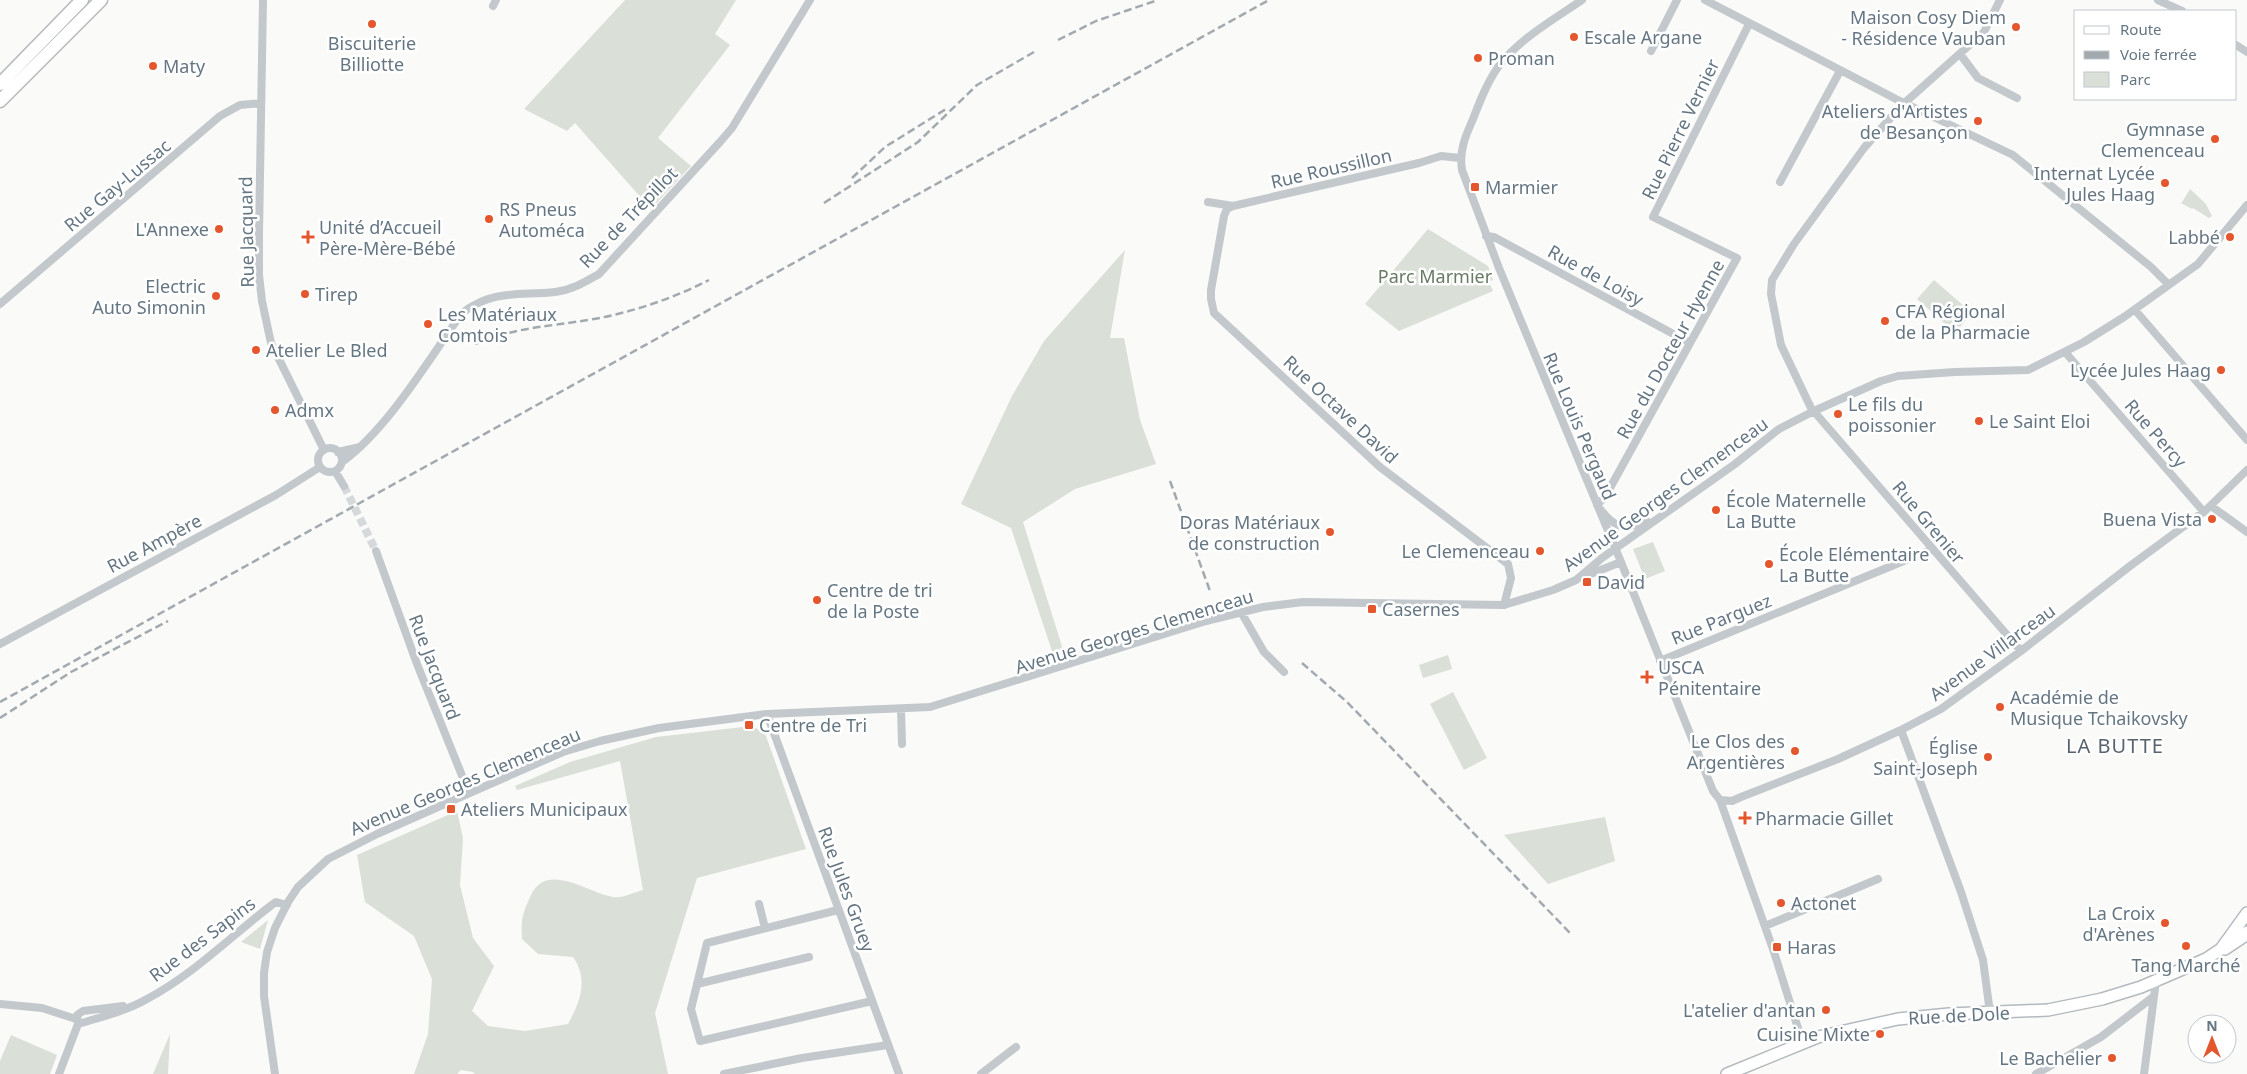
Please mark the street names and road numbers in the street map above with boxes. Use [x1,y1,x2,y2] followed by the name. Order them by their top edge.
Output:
[1636,54,1725,203] street label: Rue Pierre Vernier
[59,133,175,237] street label: Rue Gay-Lussac
[1268,142,1394,194] street label: Rue Roussillon
[574,161,683,273] street label: Rue de Trépillot
[233,176,259,288] street label: Rue Jacquard
[1544,239,1649,312] street label: Rue de Loisy
[1611,255,1729,443] street label: Rue du Docteur Hyenne
[1538,348,1622,504] street label: Rue Louis Pergaud
[1279,350,1403,468] street label: Rue Octave David
[2120,394,2193,473] street label: Rue Percy
[1558,411,1772,577] street label: Avenue Georges Clemenceau
[1887,476,1971,569] street label: Rue Grenier
[102,508,206,578] street label: Rue Ampère
[1012,583,1256,679] street label: Avenue Georges Clemenceau
[1667,588,1775,650] street label: Rue Parguez
[1924,598,2060,706] street label: Avenue Villarceau
[404,611,466,723] street label: Rue Jacquard
[346,721,584,841] street label: Avenue Georges Clemenceau
[813,823,881,956] street label: Rue Jules Gruey
[144,891,260,987] street label: Rue des Sapins
[1907,1000,2011,1030] street label: Rue de Dole

